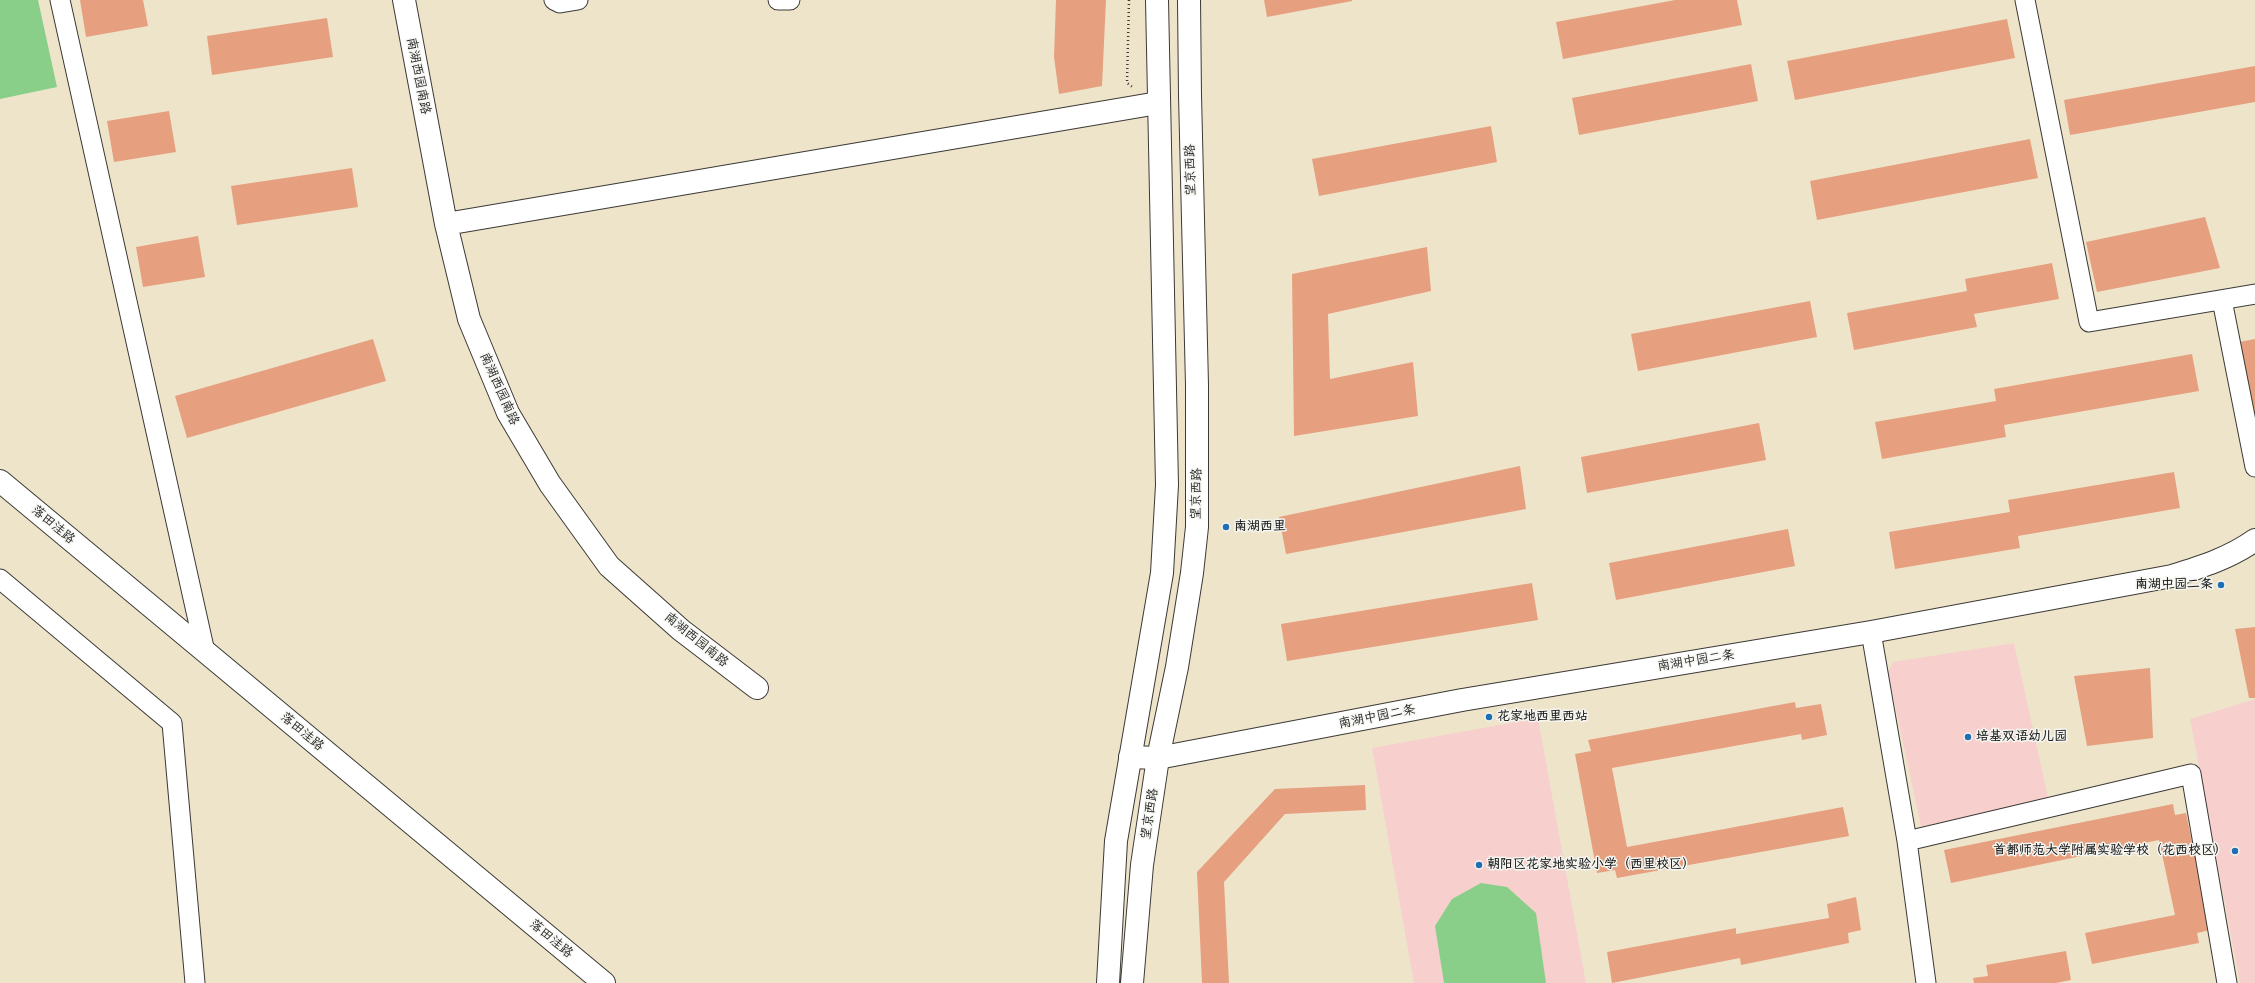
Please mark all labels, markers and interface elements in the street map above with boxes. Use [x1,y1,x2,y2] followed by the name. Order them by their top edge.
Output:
[403,36,433,116] street label: 南湖西园南路
[1183,144,1199,196] street label: 望京西路
[476,350,522,428] street label: 南湖西园南路
[1189,468,1205,520] street label: 望京西路
[28,502,78,548] street label: 落田洼路
[1234,519,1286,535] place label: 南湖西里
[1221,522,1231,532] marker: 南湖西里
[2135,577,2213,593] place label: 南湖中园二条
[2216,580,2226,590] marker: 南湖中园二条
[661,609,731,671] street label: 南湖西园南路
[1656,647,1736,675] street label: 南湖中园二条
[1337,702,1417,732] street label: 南湖中园二条
[277,709,327,755] street label: 落田洼路
[1497,709,1588,725] place label: 花家地西里西站
[1484,712,1494,722] marker: 花家地西里西站
[1976,729,2067,745] place label: 培基双语幼儿园
[1963,732,1973,742] marker: 培基双语幼儿园
[1138,787,1162,841] street label: 望京西路
[1993,843,2227,859] place label: 首都师范大学附属实验学校（花西校区）
[2230,846,2240,856] marker: 首都师范大学附属实验学校（花西校区）
[1487,857,1695,873] place label: 朝阳区花家地实验小学（西里校区）
[1474,860,1484,870] marker: 朝阳区花家地实验小学（西里校区）
[526,916,576,962] street label: 落田洼路

